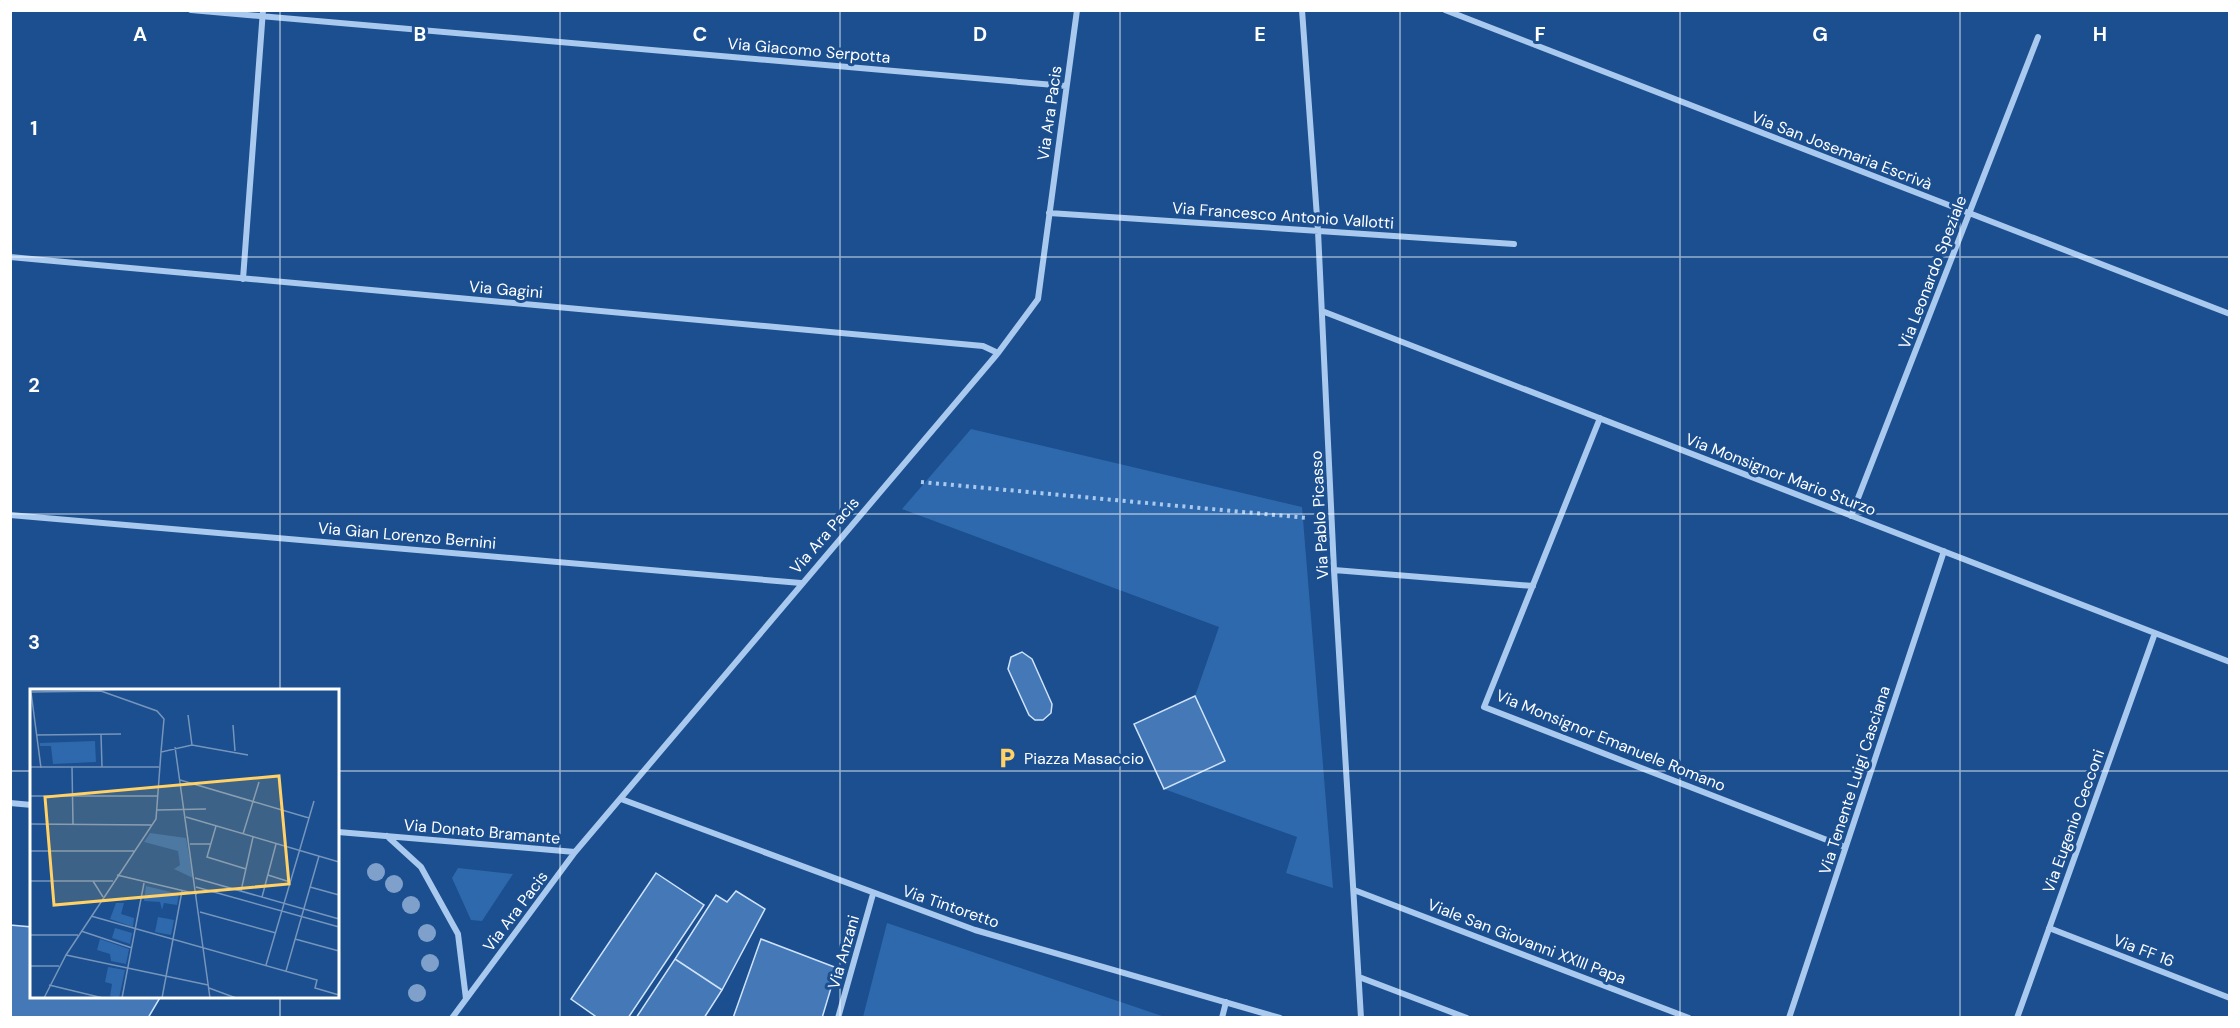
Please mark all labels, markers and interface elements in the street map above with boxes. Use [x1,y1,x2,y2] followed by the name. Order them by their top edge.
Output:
[133,21,147,47] text: A
[414,21,426,47] text: B
[693,21,707,47] text: C
[973,21,987,47] text: D
[1254,21,1266,47] text: E
[1534,21,1546,47] text: F
[1812,21,1828,47] text: G
[2093,21,2107,47] text: H
[727,33,891,68] street label: Via Giacomo Serpotta
[1032,64,1067,162] street label: Via Ara Pacis
[1748,106,1935,195] street label: Via San Josemaria Escrivà
[30,115,38,141] text: 1
[1894,193,1971,352] street label: Via Leonardo Speziale
[1171,197,1395,234] street label: Via Francesco Antonio Vallotti
[468,276,544,303] street label: Via Gagini
[28,372,40,398] text: 2
[1683,428,1879,521] street label: Via Monsignor Mario Sturzo
[1306,450,1333,580] street label: Via Pablo Picasso
[785,492,864,578] street label: Via Ara Pacis
[317,517,497,554] street label: Via Gian Lorenzo Bernini
[28,629,40,655] text: 3
[1814,683,1895,877] street label: Via Tenente Luigi Casciana
[1493,685,1729,796] street label: Via Monsignor Emanuele Romano
[30,689,339,998] inset map
[995,746,1019,770] parking icon: Piazza Masaccio
[2038,746,2109,896] street label: Via Eugenio Cecconi
[1024,748,1144,769] place label: Piazza Masaccio
[403,814,561,849] street label: Via Donato Bramante
[478,867,553,956] street label: Via Ara Pacis
[900,880,1002,933] street label: Via Tintoretto
[1425,894,1629,989] street label: Viale San Giovanni XXIII Papa
[823,913,864,992] street label: Via Anzani
[2110,929,2177,972] street label: Via FF 16

